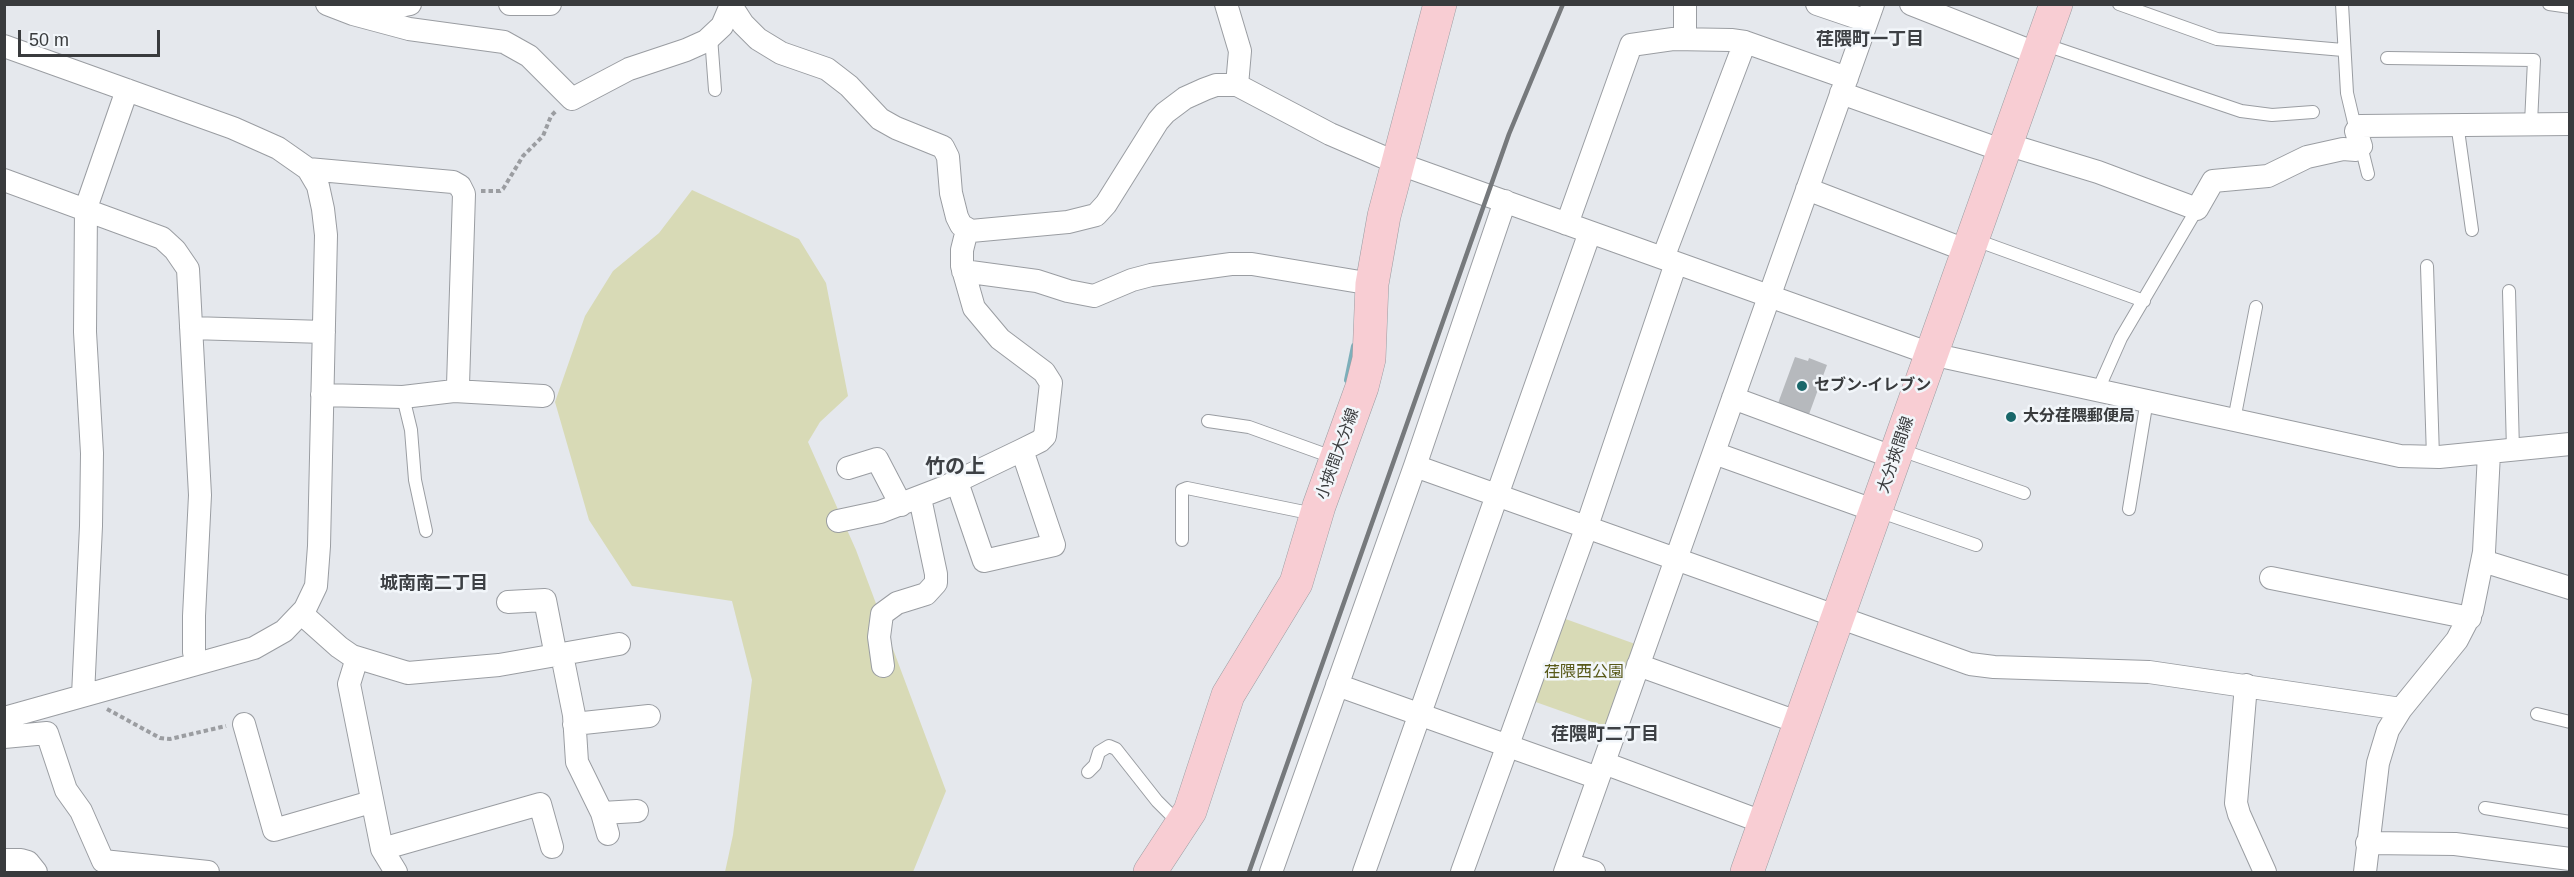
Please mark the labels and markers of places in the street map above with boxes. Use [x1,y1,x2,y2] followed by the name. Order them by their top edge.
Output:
[1814,376,1931,396] place label: セブン-イレブン
[1795,379,1809,393] marker: セブン-イレブン
[2023,407,2135,427] place label: 大分荏隈郵便局
[2004,410,2018,424] marker: 大分荏隈郵便局

